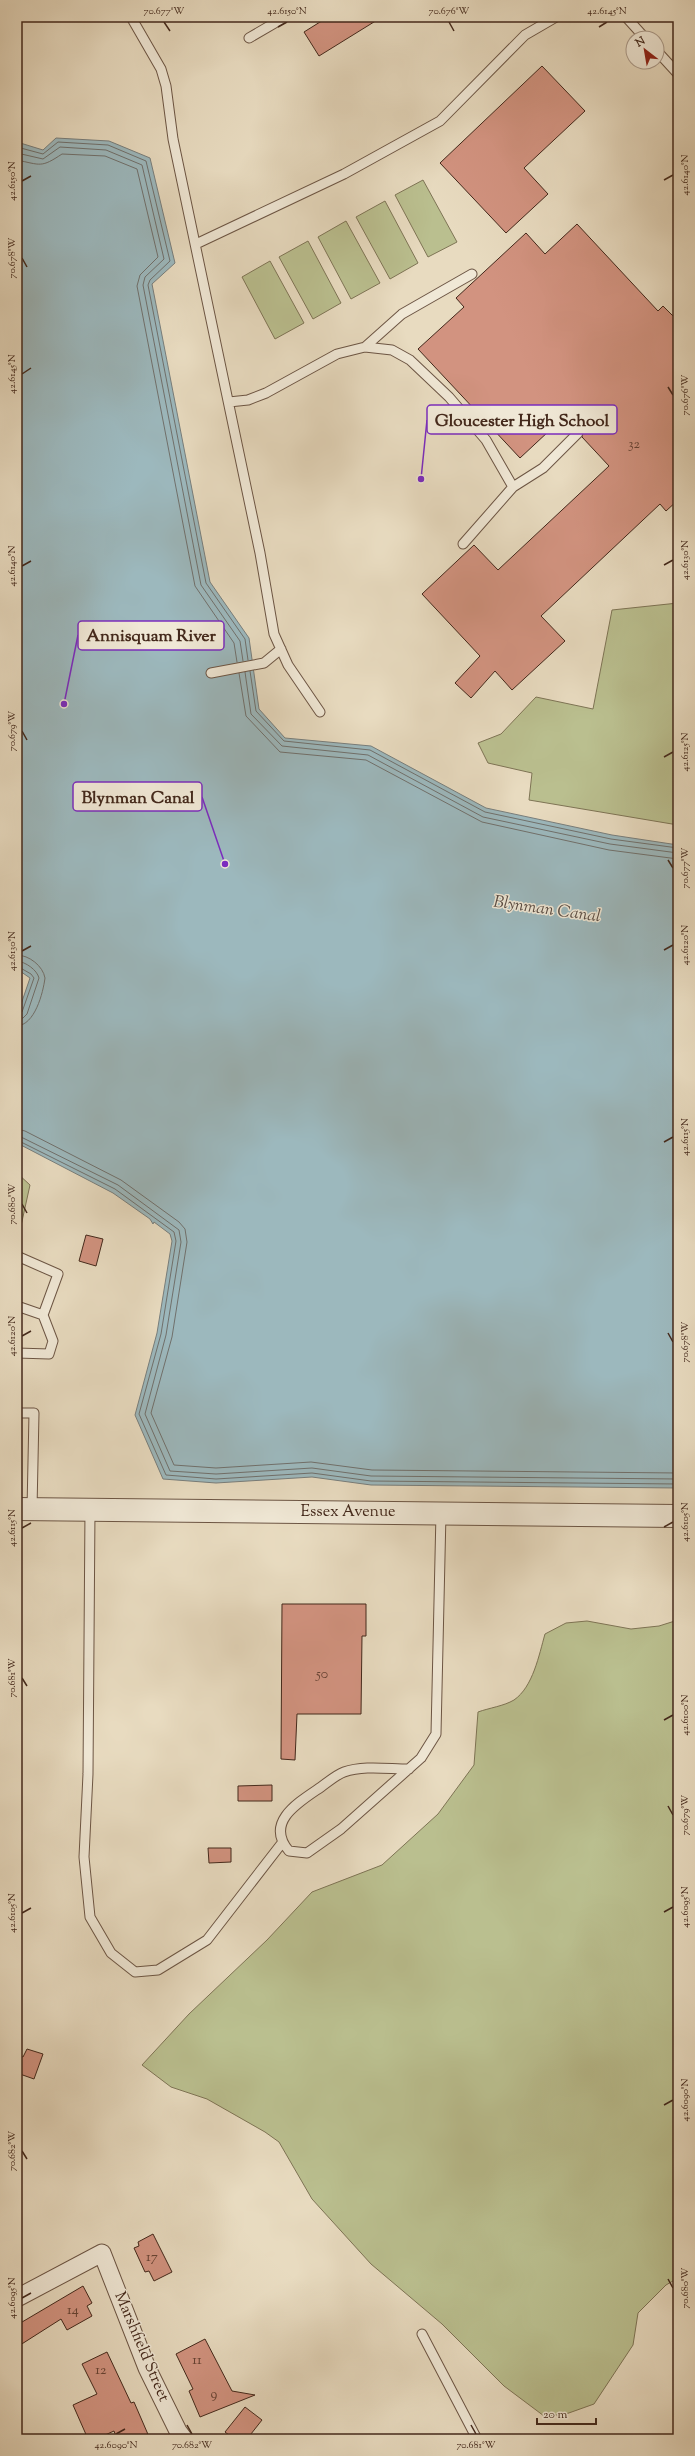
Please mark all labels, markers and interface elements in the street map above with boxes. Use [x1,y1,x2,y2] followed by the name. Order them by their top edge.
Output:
[144,4,184,19] text: 70.677°W
[267,4,307,19] text: 42.6150°N
[429,4,469,19] text: 70.676°W
[587,4,627,19] text: 42.6145°N
[625,30,665,70] north arrow
[632,33,648,52] text: N
[678,155,693,195] text: 42.6140°N
[5,161,20,201] text: 42.6150°N
[5,238,20,278] text: 70.678°W
[5,354,20,394] text: 42.6145°N
[678,375,693,415] text: 70.676°W
[427,405,617,434] callout: Gloucester High School
[435,410,609,434] text: Gloucester High School
[628,435,641,455] house number: 32
[678,540,693,580] text: 42.6130°N
[5,546,20,586] text: 42.6140°N
[78,621,224,650] callout: Annisquam River
[86,625,216,649] text: Annisquam River
[5,711,20,751] text: 70.679°W
[678,732,693,771] text: 42.6125°N
[73,782,202,811] callout: Blynman Canal
[81,787,195,811] text: Blynman Canal
[678,848,693,888] text: 70.677°W
[492,891,602,929] water label: Blynman Canal
[678,925,693,965] text: 42.6120°N
[5,931,20,971] text: 42.6130°N
[678,1118,693,1156] text: 42.6115°N
[5,1184,20,1224] text: 70.680°W
[5,1316,20,1356] text: 42.6120°N
[678,1322,693,1362] text: 70.678°W
[300,1501,396,1524] street label: Essex Avenue
[678,1502,693,1542] text: 42.6105°N
[5,1509,20,1547] text: 42.6115°N
[5,1658,20,1698] text: 70.681°W
[315,1665,328,1685] house number: 50
[678,1694,693,1736] text: 42.6100°N
[678,1795,693,1835] text: 70.679°W
[678,1886,693,1928] text: 42.6095°N
[5,1893,20,1933] text: 42.6105°N
[678,2079,693,2121] text: 42.6090°N
[5,2131,20,2171] text: 70.682°W
[146,2248,158,2268] house number: 17
[678,2268,693,2308] text: 70.680°W
[5,2277,20,2319] text: 42.6095°N
[107,2288,175,2406] street label: Marshfield Street
[67,2301,79,2321] house number: 14
[192,2351,202,2371] house number: 11
[95,2361,107,2381] house number: 12
[211,2385,218,2405] house number: 9
[537,2400,596,2426] scale bar
[543,2406,568,2424] text: 20 m
[95,2438,137,2453] text: 42.6090°N
[172,2438,212,2453] text: 70.682°W
[456,2438,496,2453] text: 70.681°W

